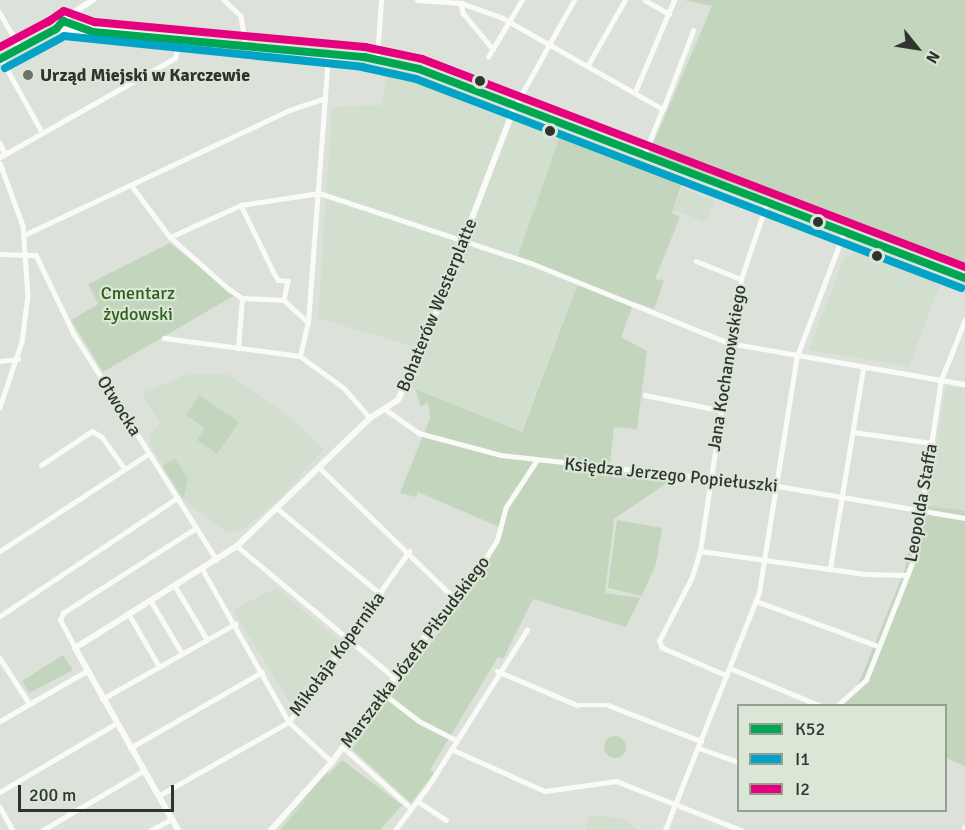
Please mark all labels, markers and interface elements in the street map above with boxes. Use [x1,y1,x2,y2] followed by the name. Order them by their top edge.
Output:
[887,18,947,78] north arrow
[921,47,944,67] text: N
[40,64,250,86] place label: Urząd Miejski w Karczewie
[21,68,35,82] marker: Urząd Miejski w Karczewie
[474,75,486,87] unlabelled marker
[544,125,556,137] unlabelled marker
[392,215,482,395] street label: Bohaterów Westerplatte
[812,216,824,228] unlabelled marker
[871,250,883,262] unlabelled marker
[101,283,175,326] park label: Cmentarz żydowski
[703,283,751,453] street label: Jana Kochanowskiego
[92,372,146,440] street label: Otwocka
[900,442,942,564] street label: Leopolda Staffa
[563,453,779,497] street label: Księdza Jerzego Popiełuszki
[336,552,494,752] street label: Marszałka Józefa Piłsudskiego
[285,588,389,720] street label: Mikołaja Kopernika
[737,704,947,812] legend
[795,718,825,740] text: K52
[795,748,810,770] text: I1
[21,773,177,811] scale bar
[795,778,810,800] text: I2
[29,784,76,806] text: 200 m

